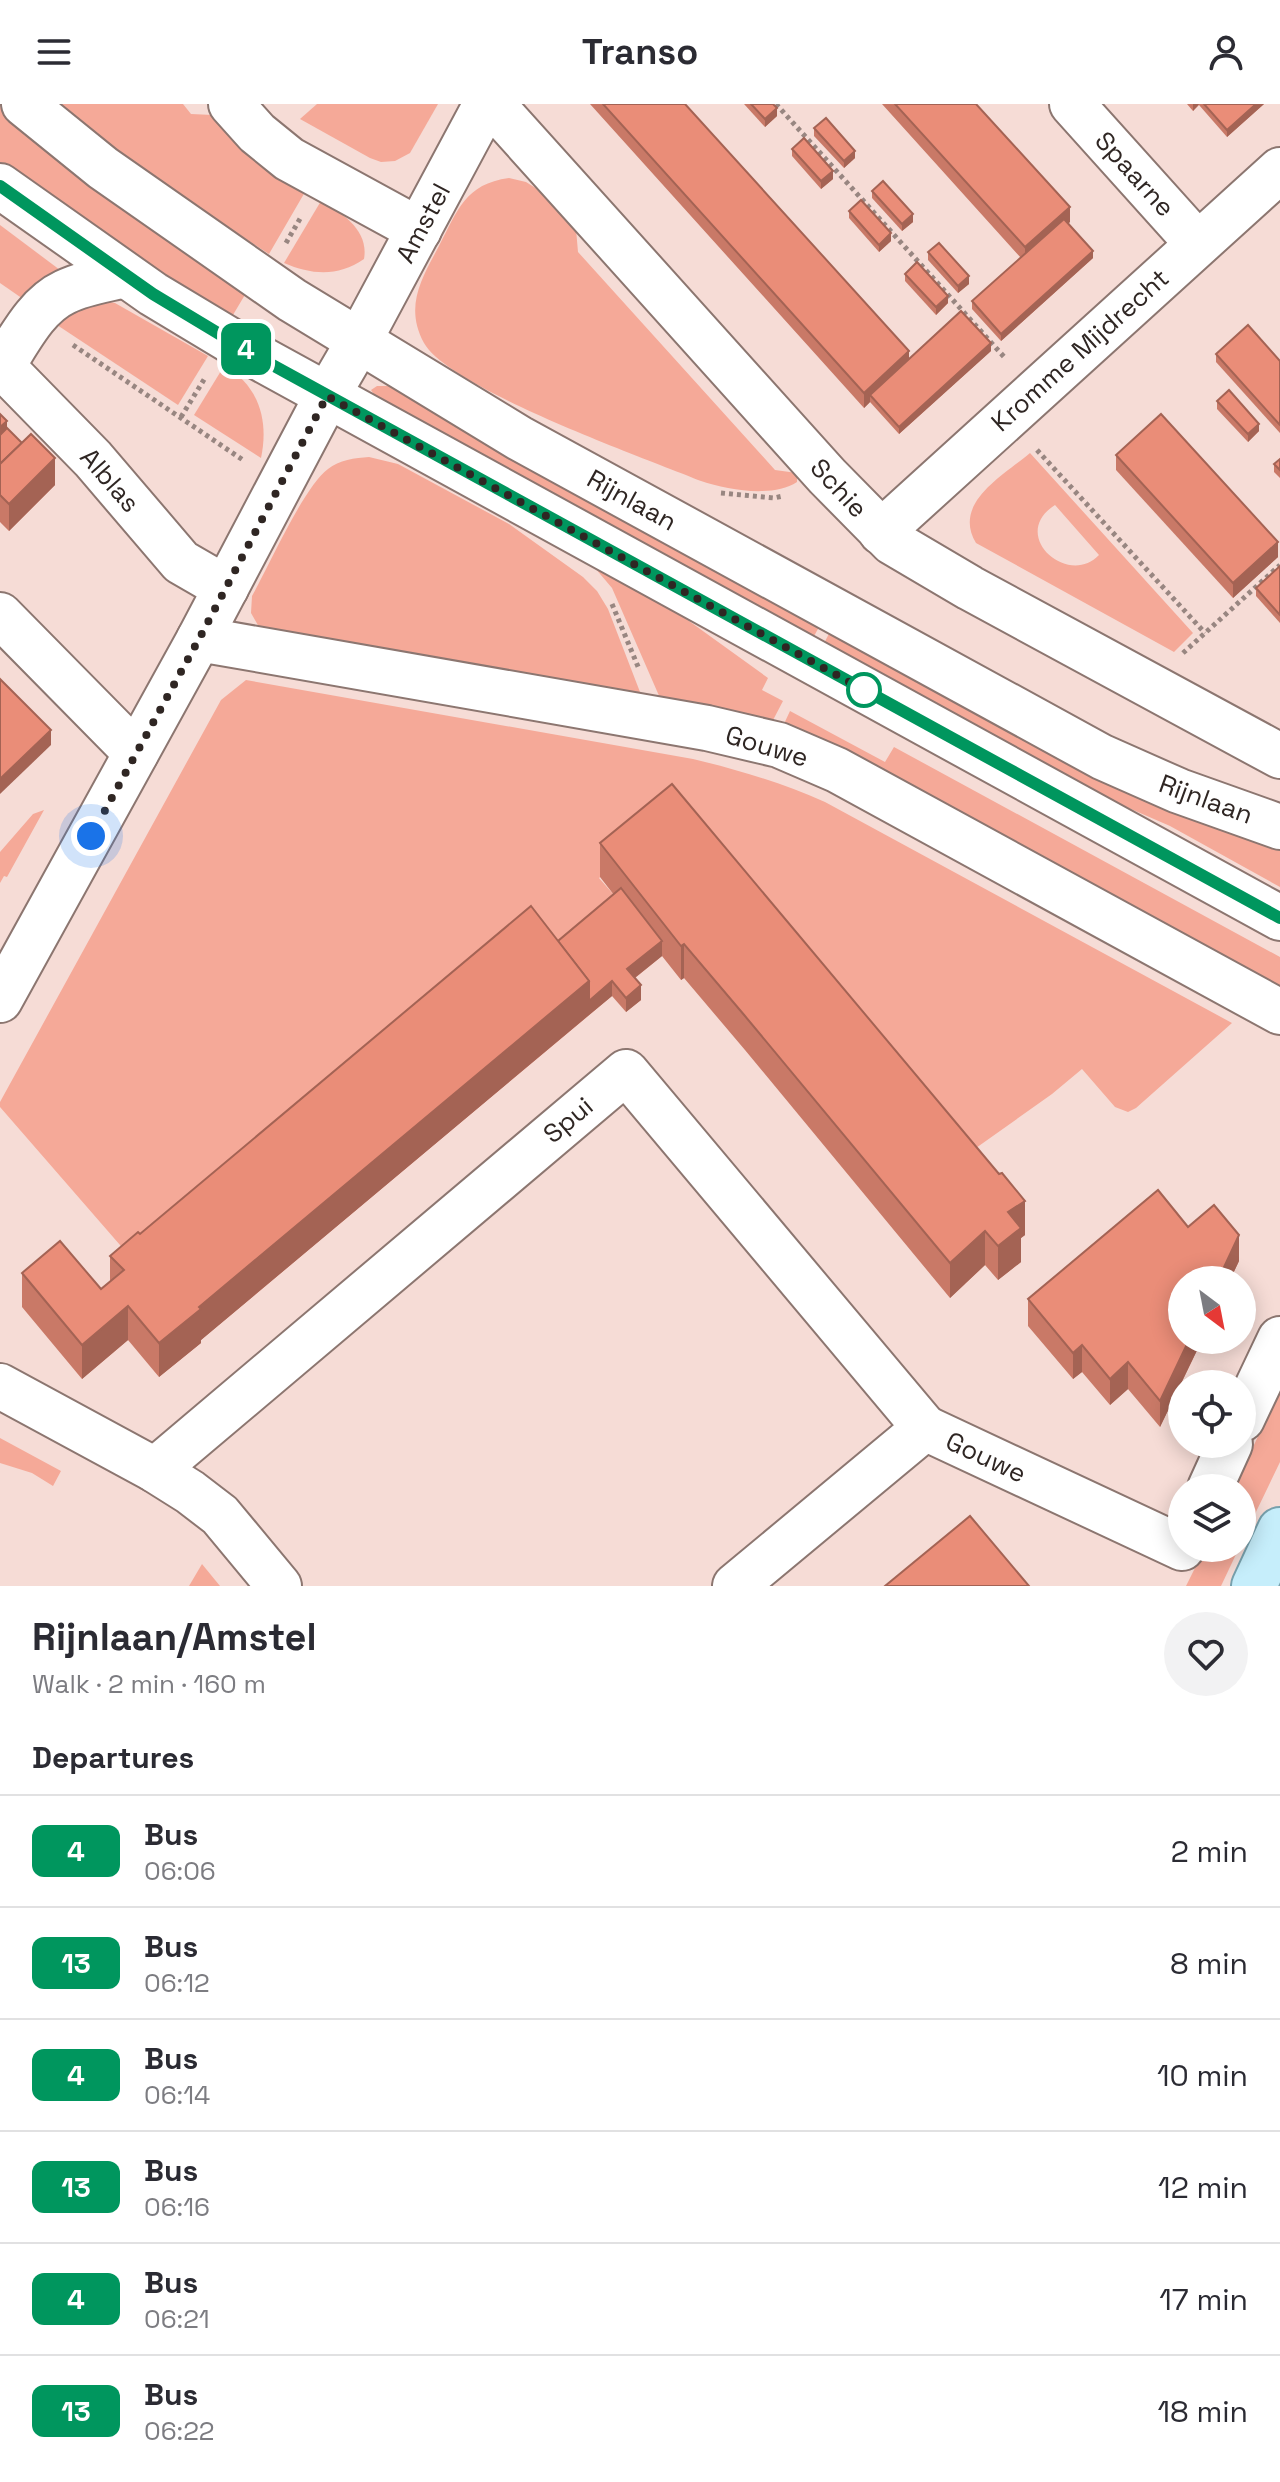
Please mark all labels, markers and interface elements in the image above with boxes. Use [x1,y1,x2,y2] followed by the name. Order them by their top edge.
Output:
[582,29,698,75] text: Transo
[32,30,76,74] icon: menu
[1204,30,1248,74] icon: person
[1088,124,1182,224] street label: Spaarne
[388,177,458,269] street label: Amstel
[984,261,1176,439] street label: Kromme Mijdrecht
[220,323,272,375] line badge: 4
[237,331,255,367] text: 4
[73,441,147,519] street label: Alblas
[803,451,875,525] street label: Schie
[581,462,683,538] street label: Rijnlaan
[847,673,881,707] unlabelled marker
[721,717,813,775] street label: Gouwe
[1154,766,1258,832] street label: Rijnlaan
[71,816,111,856] your location
[536,1089,600,1151] street label: Spui
[1168,1266,1256,1354] north arrow
[1168,1266,1256,1562] map controls
[1168,1370,1256,1458] button: locate
[940,1424,1032,1490] street label: Gouwe
[1168,1474,1256,1562] button: layers
[1164,1612,1248,1696] button: heart
[32,1613,317,1661] text: Rijnlaan/Amstel
[32,1667,266,1701] text: Walk · 2 min · 160 m
[32,1738,194,1777] text: Departures
[144,1815,198,1854] text: Bus
[1171,1832,1248,1871] text: 2 min
[67,1833,85,1869] text: 4
[144,1854,216,1888] text: 06:06
[144,1927,198,1966] text: Bus
[1170,1944,1248,1983] text: 8 min
[61,1945,91,1981] text: 13
[144,1966,210,2000] text: 06:12
[144,2039,198,2078] text: Bus
[1157,2056,1248,2095] text: 10 min
[67,2057,85,2093] text: 4
[144,2078,210,2112] text: 06:14
[144,2151,198,2190] text: Bus
[1158,2168,1248,2207] text: 12 min
[61,2169,91,2205] text: 13
[144,2190,210,2224] text: 06:16
[144,2263,198,2302] text: Bus
[1159,2280,1248,2319] text: 17 min
[67,2281,85,2317] text: 4
[144,2302,210,2336] text: 06:21
[144,2375,198,2414] text: Bus
[1158,2392,1248,2431] text: 18 min
[61,2393,91,2429] text: 13
[144,2414,215,2448] text: 06:22

